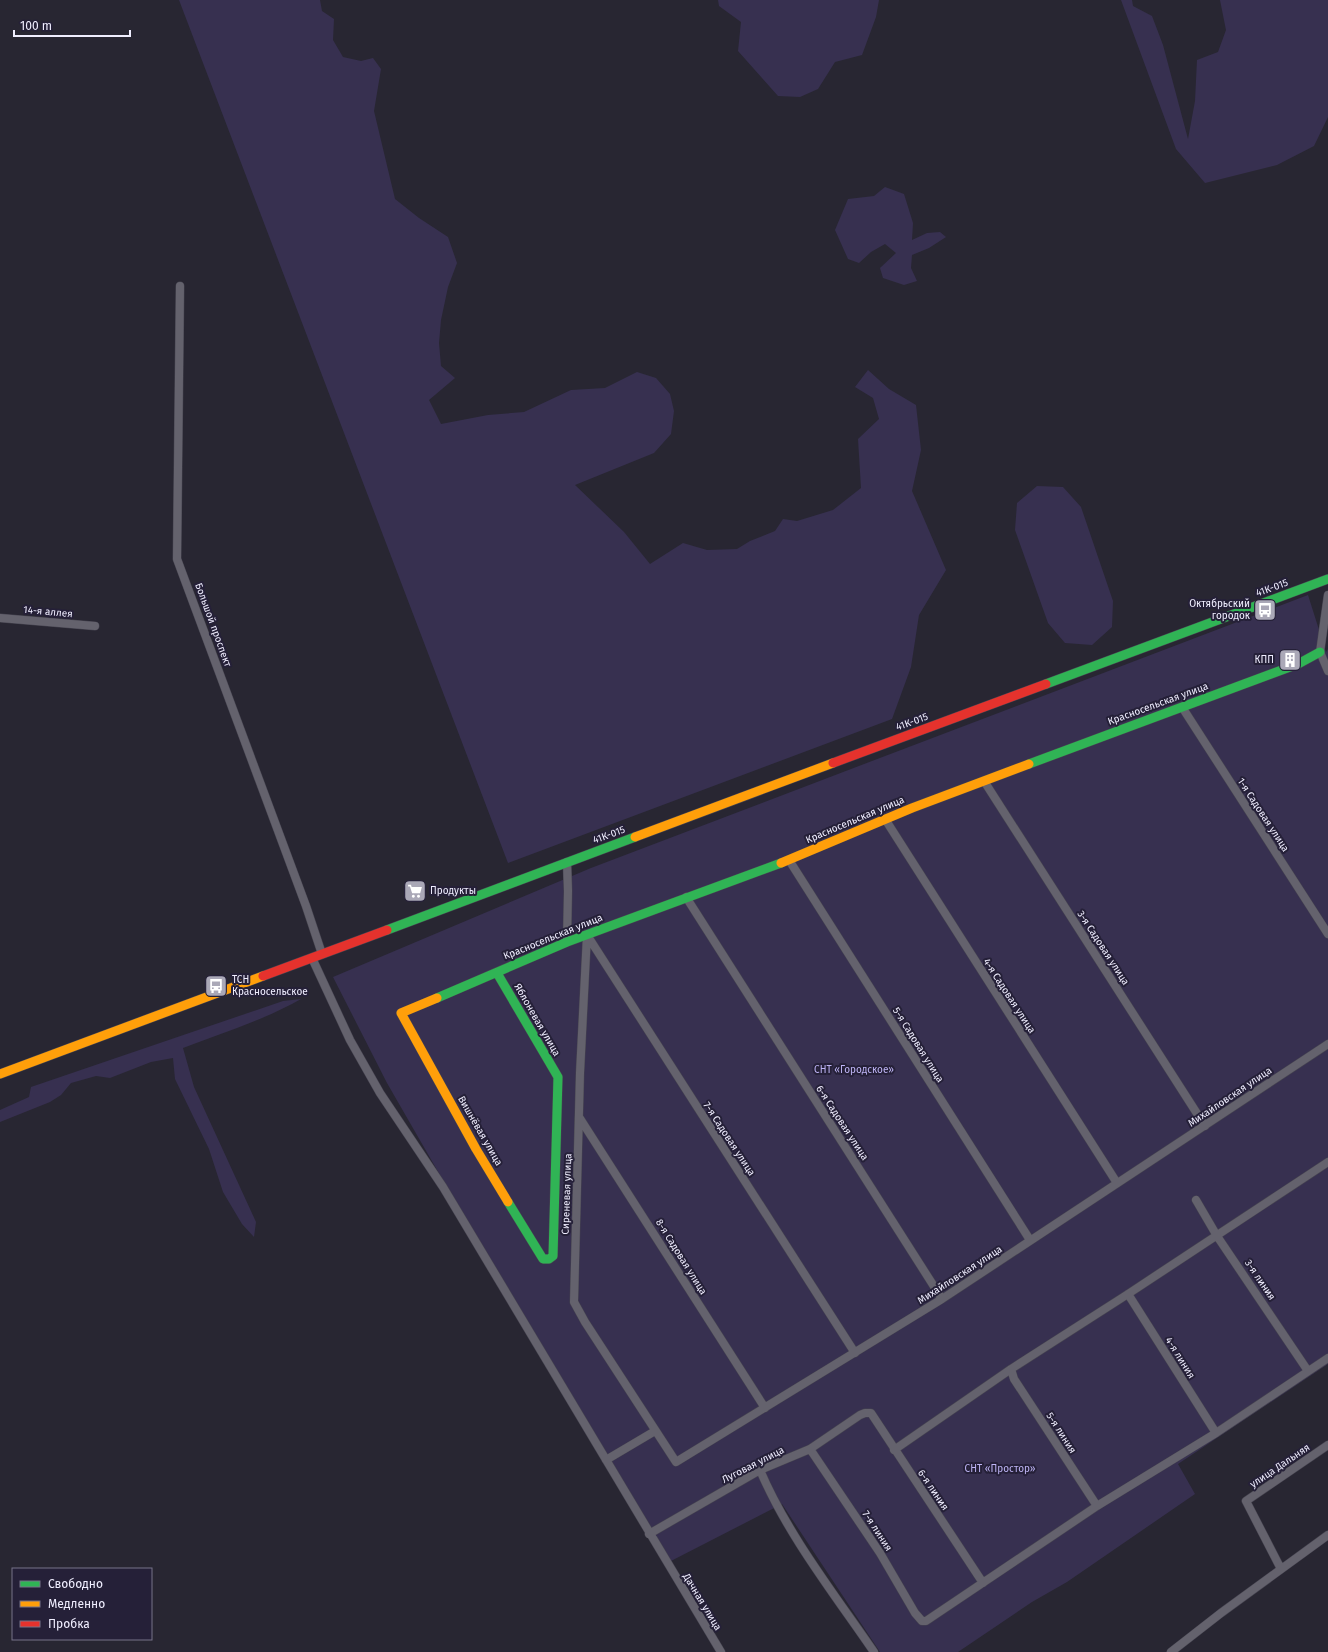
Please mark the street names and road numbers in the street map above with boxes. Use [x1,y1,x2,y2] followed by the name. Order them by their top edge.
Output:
[1254,577,1290,599] street label: 41К-015
[192,581,234,669] street label: Большой проспект
[23,604,73,620] street label: 14-я аллея
[1106,680,1210,728] street label: Красносельская улица
[894,711,930,733] street label: 41К-015
[1235,776,1291,854] street label: 1-я Садовая улица
[804,794,906,846] street label: Красносельская улица
[591,824,627,846] street label: 41К-015
[1074,909,1132,987] street label: 3-я Садовая улица
[502,912,604,962] street label: Красносельская улица
[980,956,1038,1036] street label: 4-я Садовая улица
[511,982,563,1058] street label: Яблоневая улица
[890,1005,946,1085] street label: 5-я Садовая улица
[1186,1065,1274,1129] street label: Михайловская улица
[813,1083,871,1163] street label: 6-я Садовая улица
[455,1094,506,1168] street label: Вишнёвая улица
[701,1100,757,1178] street label: 7-я Садовая улица
[560,1153,574,1235] street label: Сиреневая улица
[653,1217,709,1297] street label: 8-я Садовая улица
[915,1243,1005,1307] street label: Михайловская улица
[1242,1257,1278,1303] street label: 3-я линия
[1163,1335,1197,1381] street label: 4-я линия
[1043,1410,1079,1456] street label: 5-я линия
[1248,1441,1312,1491] street label: улица Дальняя
[720,1444,786,1486] street label: Луговая улица
[915,1467,951,1513] street label: 6-я линия
[860,1509,894,1553] street label: 7-я линия
[680,1570,724,1633] street label: Дачная улица

